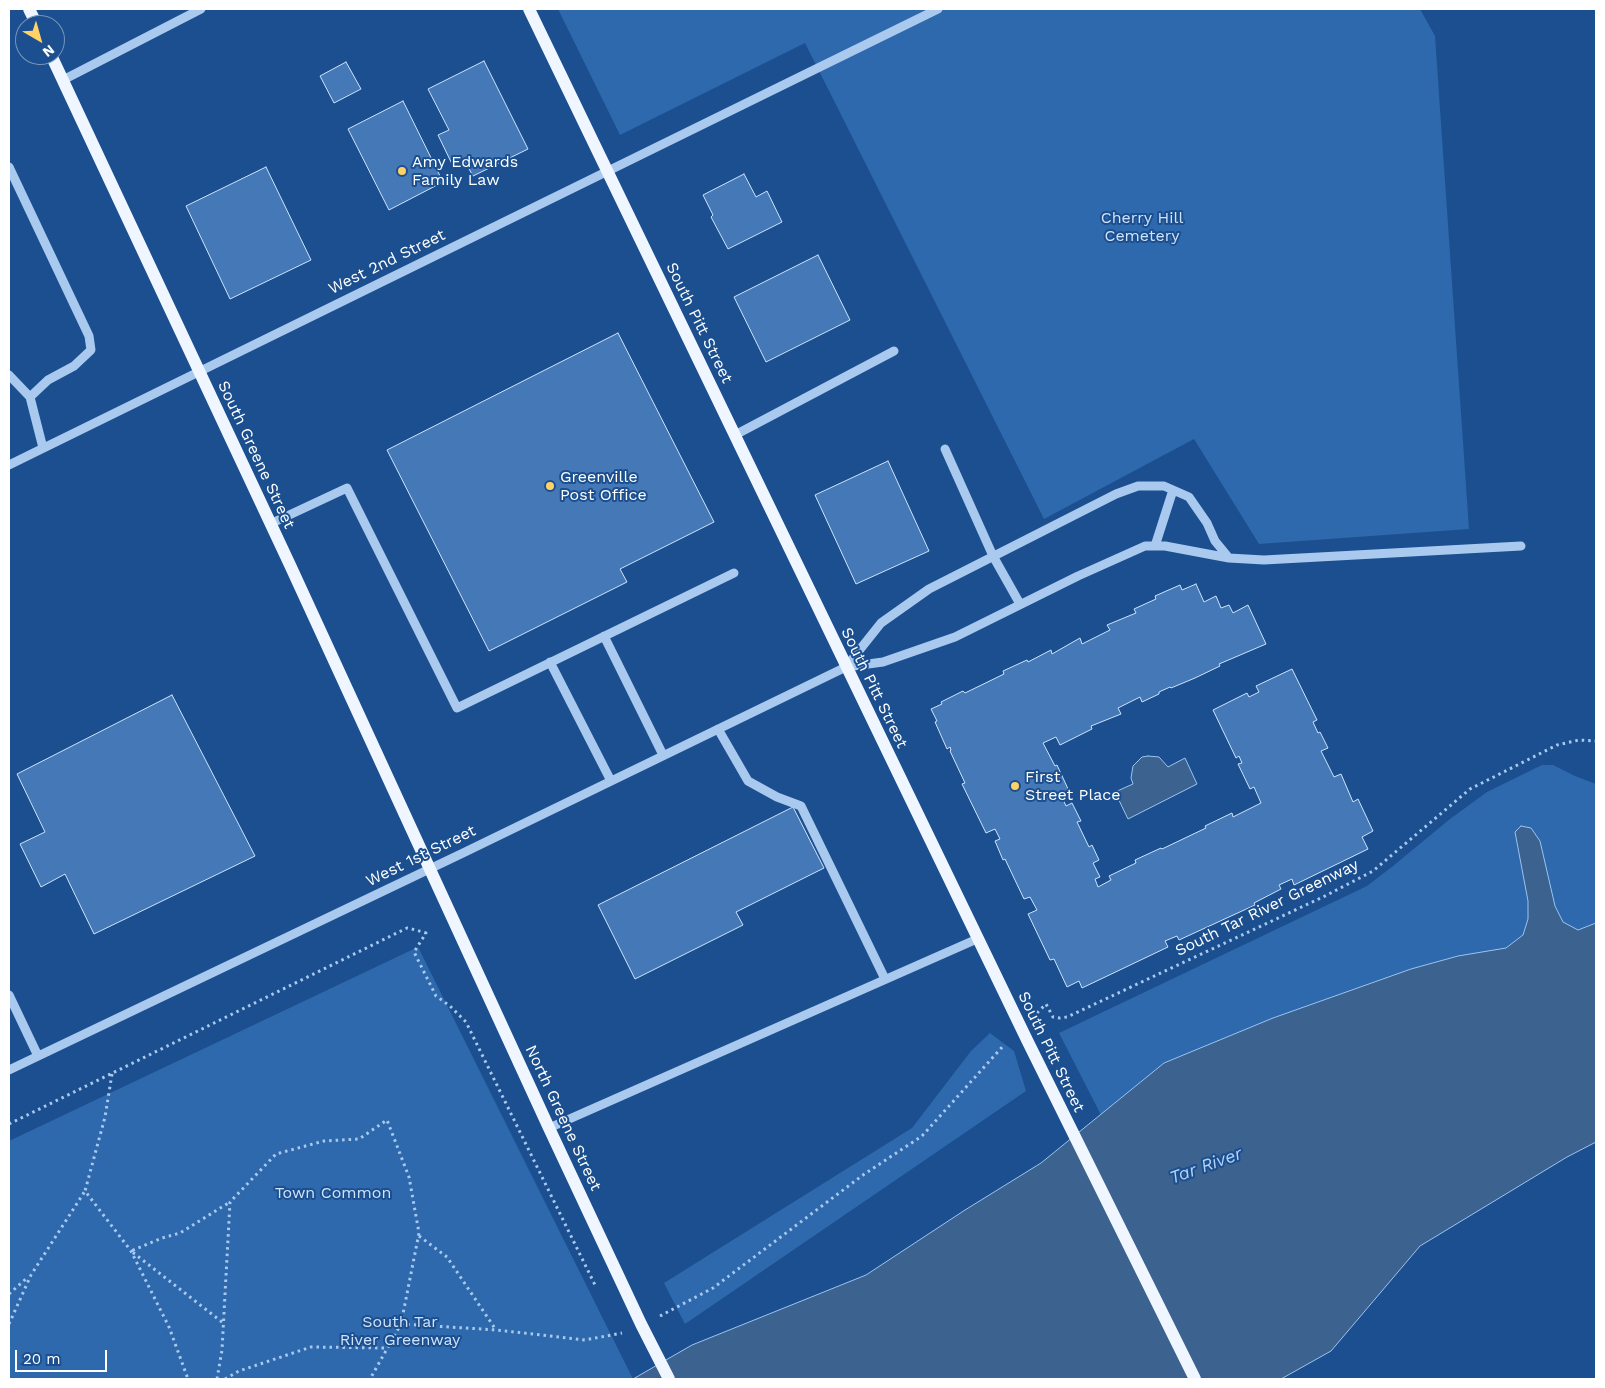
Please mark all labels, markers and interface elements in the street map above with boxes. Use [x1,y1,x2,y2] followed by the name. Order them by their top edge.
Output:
[15,15,65,65] north arrow
[40,42,58,61] text: N
[412,152,518,190] place label: Amy Edwards Family Law
[396,165,408,177] marker: Amy Edwards Family Law
[1101,208,1183,246] park label: Cherry Hill Cemetery
[325,225,449,299] street label: West 2nd Street
[661,260,737,386] street label: South Pitt Street
[213,378,299,532] street label: South Greene Street
[560,467,647,505] place label: Greenville Post Office
[544,480,556,492] marker: Greenville Post Office
[836,625,912,751] street label: South Pitt Street
[1025,767,1121,805] place label: First Street Place
[1009,780,1021,792] marker: First Street Place
[363,821,479,891] street label: West 1st Street
[1172,855,1362,961] street label: South Tar River Greenway
[1013,989,1089,1115] street label: South Pitt Street
[521,1042,605,1194] street label: North Greene Street
[1167,1143,1245,1189] water label: Tar River
[275,1183,391,1203] park label: Town Common
[340,1312,460,1350] park label: South Tar River Greenway
[18,1340,110,1372] scale bar
[23,1350,61,1368] text: 20 m

